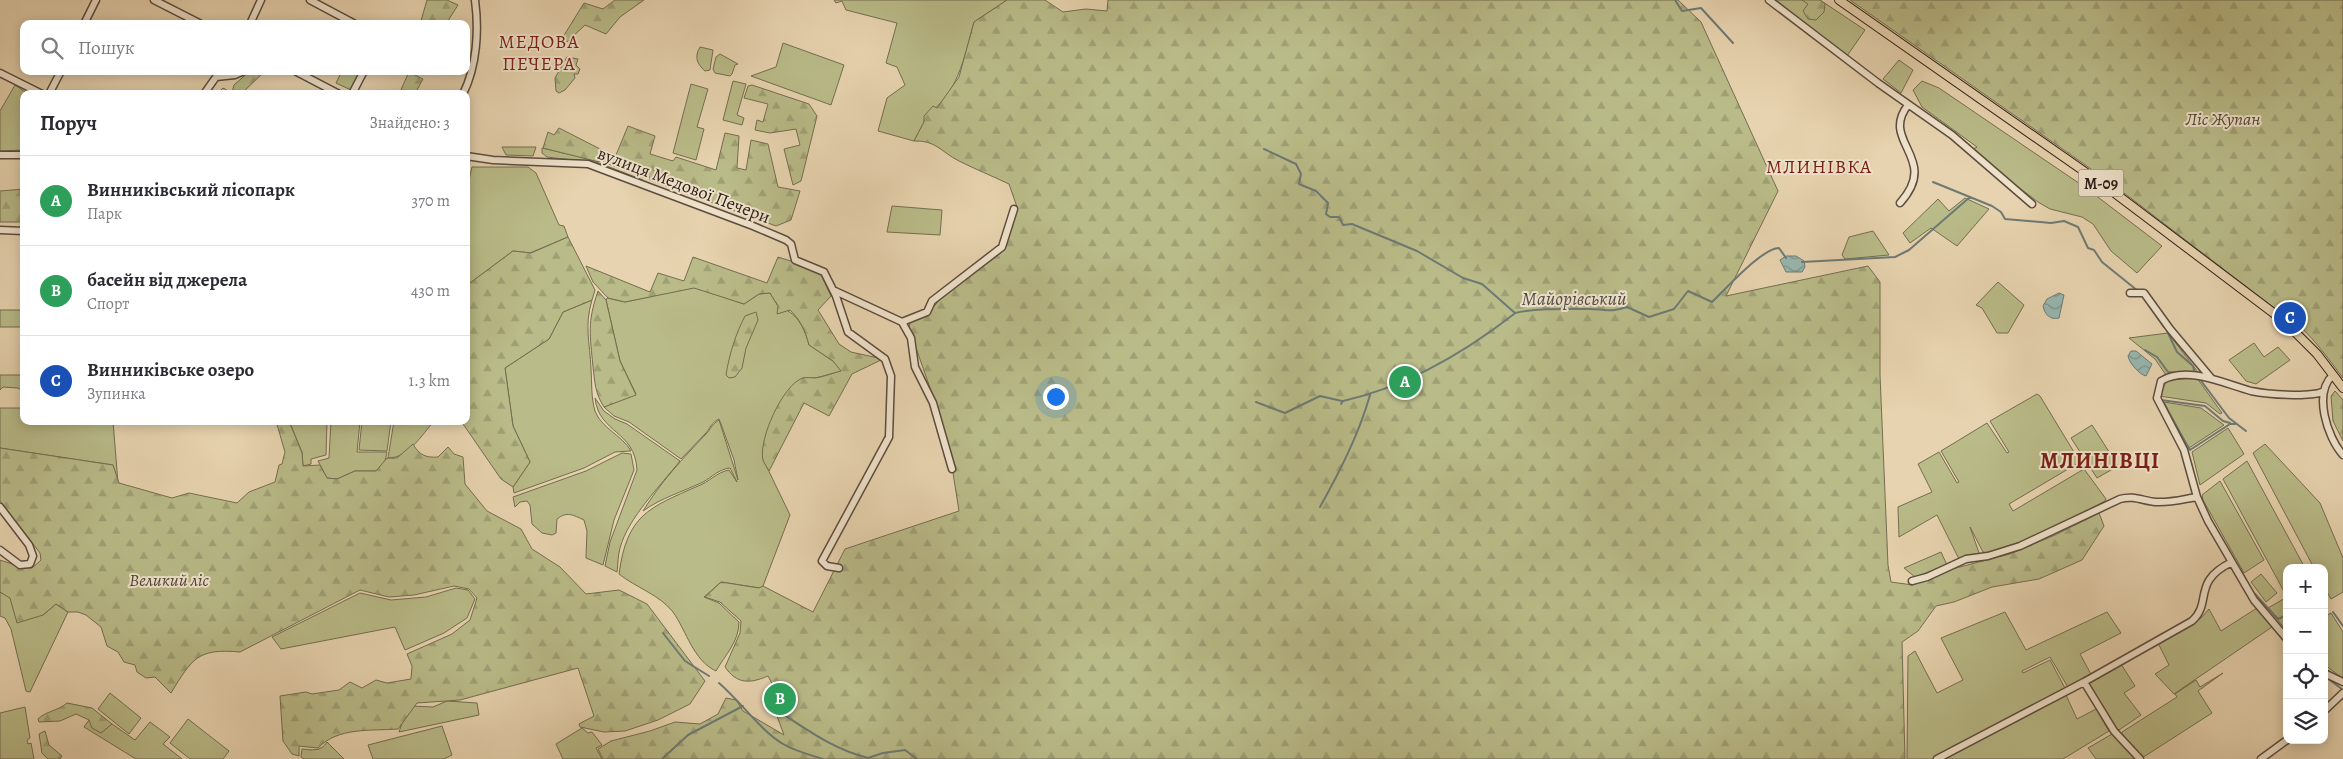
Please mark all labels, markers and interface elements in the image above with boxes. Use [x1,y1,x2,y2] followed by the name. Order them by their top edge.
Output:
[20,20,470,75] search box
[498,29,580,77] district label: МЕДОВА ПЕЧЕРА
[38,34,66,62] icon: search
[78,35,135,61] text: Пошук
[2184,107,2261,131] park label: Ліс Жупан
[40,109,97,137] text: Поруч
[369,112,450,134] text: Знайдено: 3
[594,141,774,229] street label: вулиця Медової Печери
[1766,154,1872,180] district label: МЛИНІВКА
[2078,170,2124,197] road number: М-09
[87,177,295,203] text: Винниківський лісопарк
[51,190,61,212] text: A
[412,190,450,212] text: 370 m
[87,203,122,225] text: Парк
[87,267,247,293] text: басейн від джерела
[51,280,61,302] text: B
[411,280,450,302] text: 430 m
[1522,286,1626,312] water label: Майорівський
[87,293,129,315] text: Спорт
[2274,299,2306,337] pin: C
[87,357,254,383] text: Винниківське озеро
[1389,363,1421,401] pin: A
[51,370,61,392] text: C
[409,370,450,392] text: 1.3 km
[87,383,146,405] text: Зупинка
[1043,384,1069,410] your location
[2040,446,2160,476] district label: МЛИНІВЦІ
[2283,564,2328,744] map controls
[2283,564,2328,609] button: +
[129,568,210,592] park label: Великий ліс
[2283,609,2328,654] button: −
[2283,654,2328,699] button: locate
[764,680,796,718] pin: B
[2283,699,2328,744] button: layers

